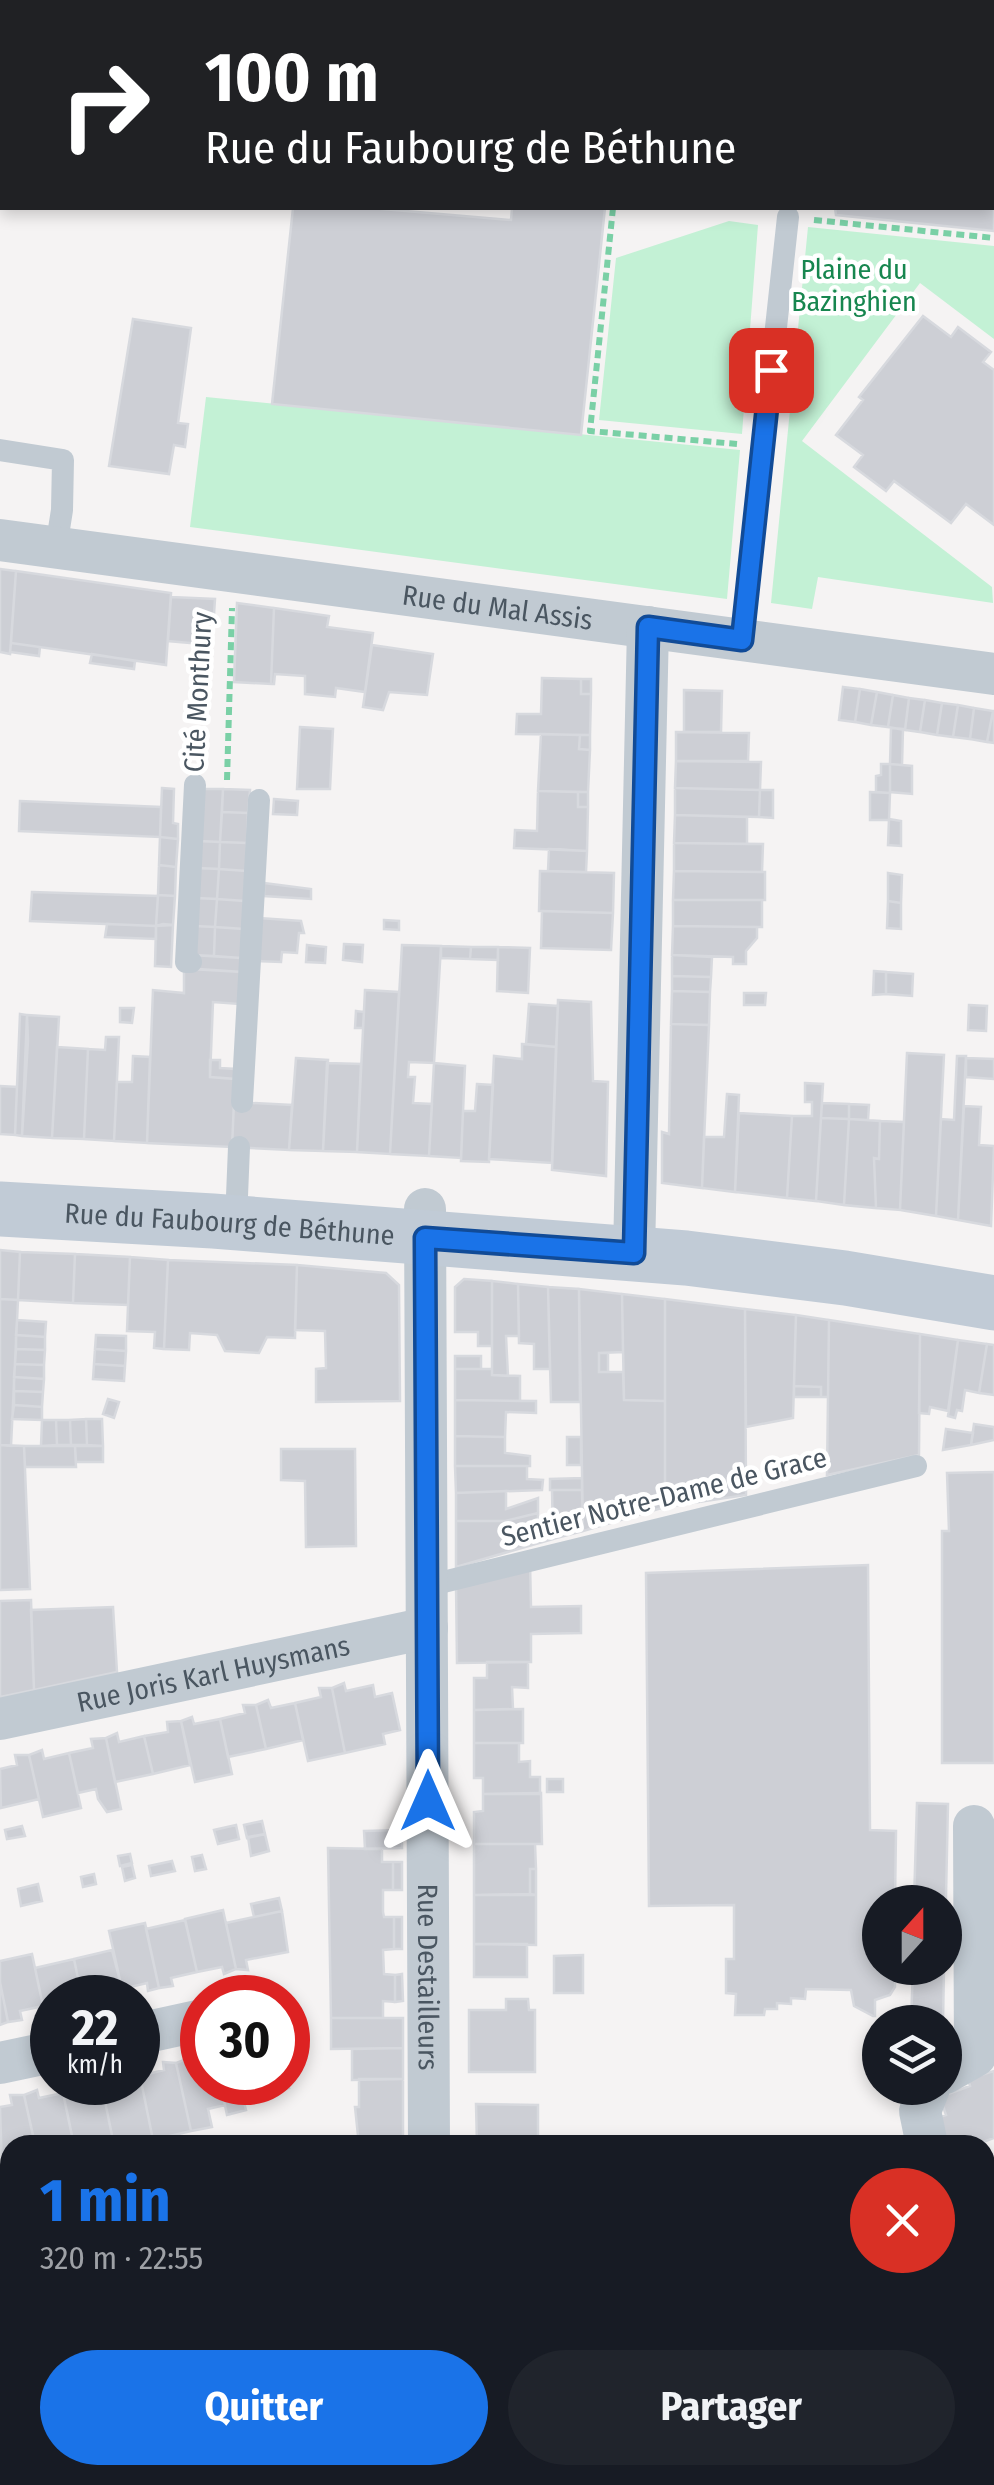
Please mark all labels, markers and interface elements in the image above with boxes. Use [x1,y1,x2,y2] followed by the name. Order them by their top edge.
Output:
[205,36,379,120] text: 100 m
[40,40,170,170] icon: right
[205,121,736,175] text: Rue du Faubourg de Béthune
[791,253,917,318] park label: Plaine du Bazinghien
[729,328,814,413] pin
[744,343,799,398] icon: arrive
[400,578,595,636] street label: Rue du Mal Assis
[177,610,219,773] street label: Cité Monthury
[64,1196,396,1252] street label: Rue du Faubourg de Béthune
[498,1441,830,1553] street label: Sentier Notre-Dame de Grace
[74,1628,353,1719] street label: Rue Joris Karl Huysmans
[376,1749,480,1853] position arrow
[411,1884,445,2070] street label: Rue Destailleurs
[862,1885,962,1985] north arrow
[862,1885,962,2105] map controls
[180,1975,310,2105] speed limit sign: 30
[72,1998,118,2058] text: 22
[862,2005,962,2105] button: layers
[67,2050,123,2080] text: km/h
[40,2165,171,2237] text: 1 min
[850,2168,955,2273] button: close
[40,2239,203,2277] text: 320 m · 22:55
[40,2350,488,2465] button: Quitter
[508,2350,955,2465] button: Partager

